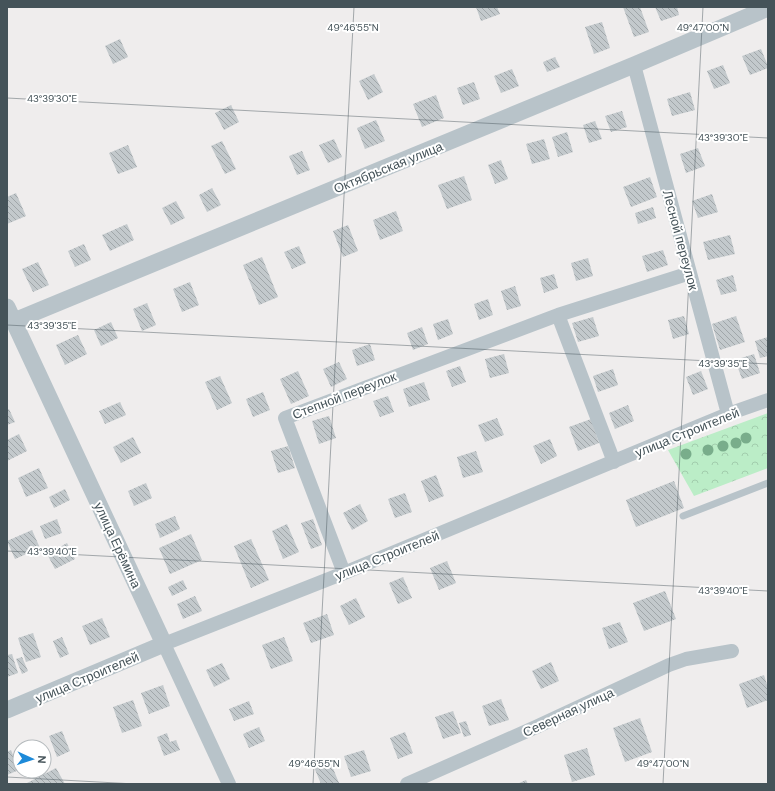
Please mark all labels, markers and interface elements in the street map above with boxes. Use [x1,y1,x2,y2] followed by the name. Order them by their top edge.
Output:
[327,21,379,34] text: 49°46'55"N
[677,21,729,34] text: 49°47'00"N
[27,92,77,105] text: 43°39'30"E
[698,131,748,144] text: 43°39'30"E
[331,138,446,197] street label: Октябрьская улица
[659,188,702,292] street label: Лесной переулок
[27,319,77,332] text: 43°39'35"E
[698,357,748,370] text: 43°39'35"E
[290,368,399,423] street label: Степной переулок
[633,404,742,461] street label: улица Строителей
[90,500,145,592] street label: улица Ерёмина
[333,527,442,584] street label: улица Строителей
[27,545,77,558] text: 43°39'40"E
[698,584,748,597] text: 43°39'40"E
[33,648,142,707] street label: улица Строителей
[520,684,617,741] street label: Северная улица
[12,739,52,779] north arrow
[35,755,49,764] text: N
[288,757,340,770] text: 49°46'55"N
[637,757,689,770] text: 49°47'00"N

